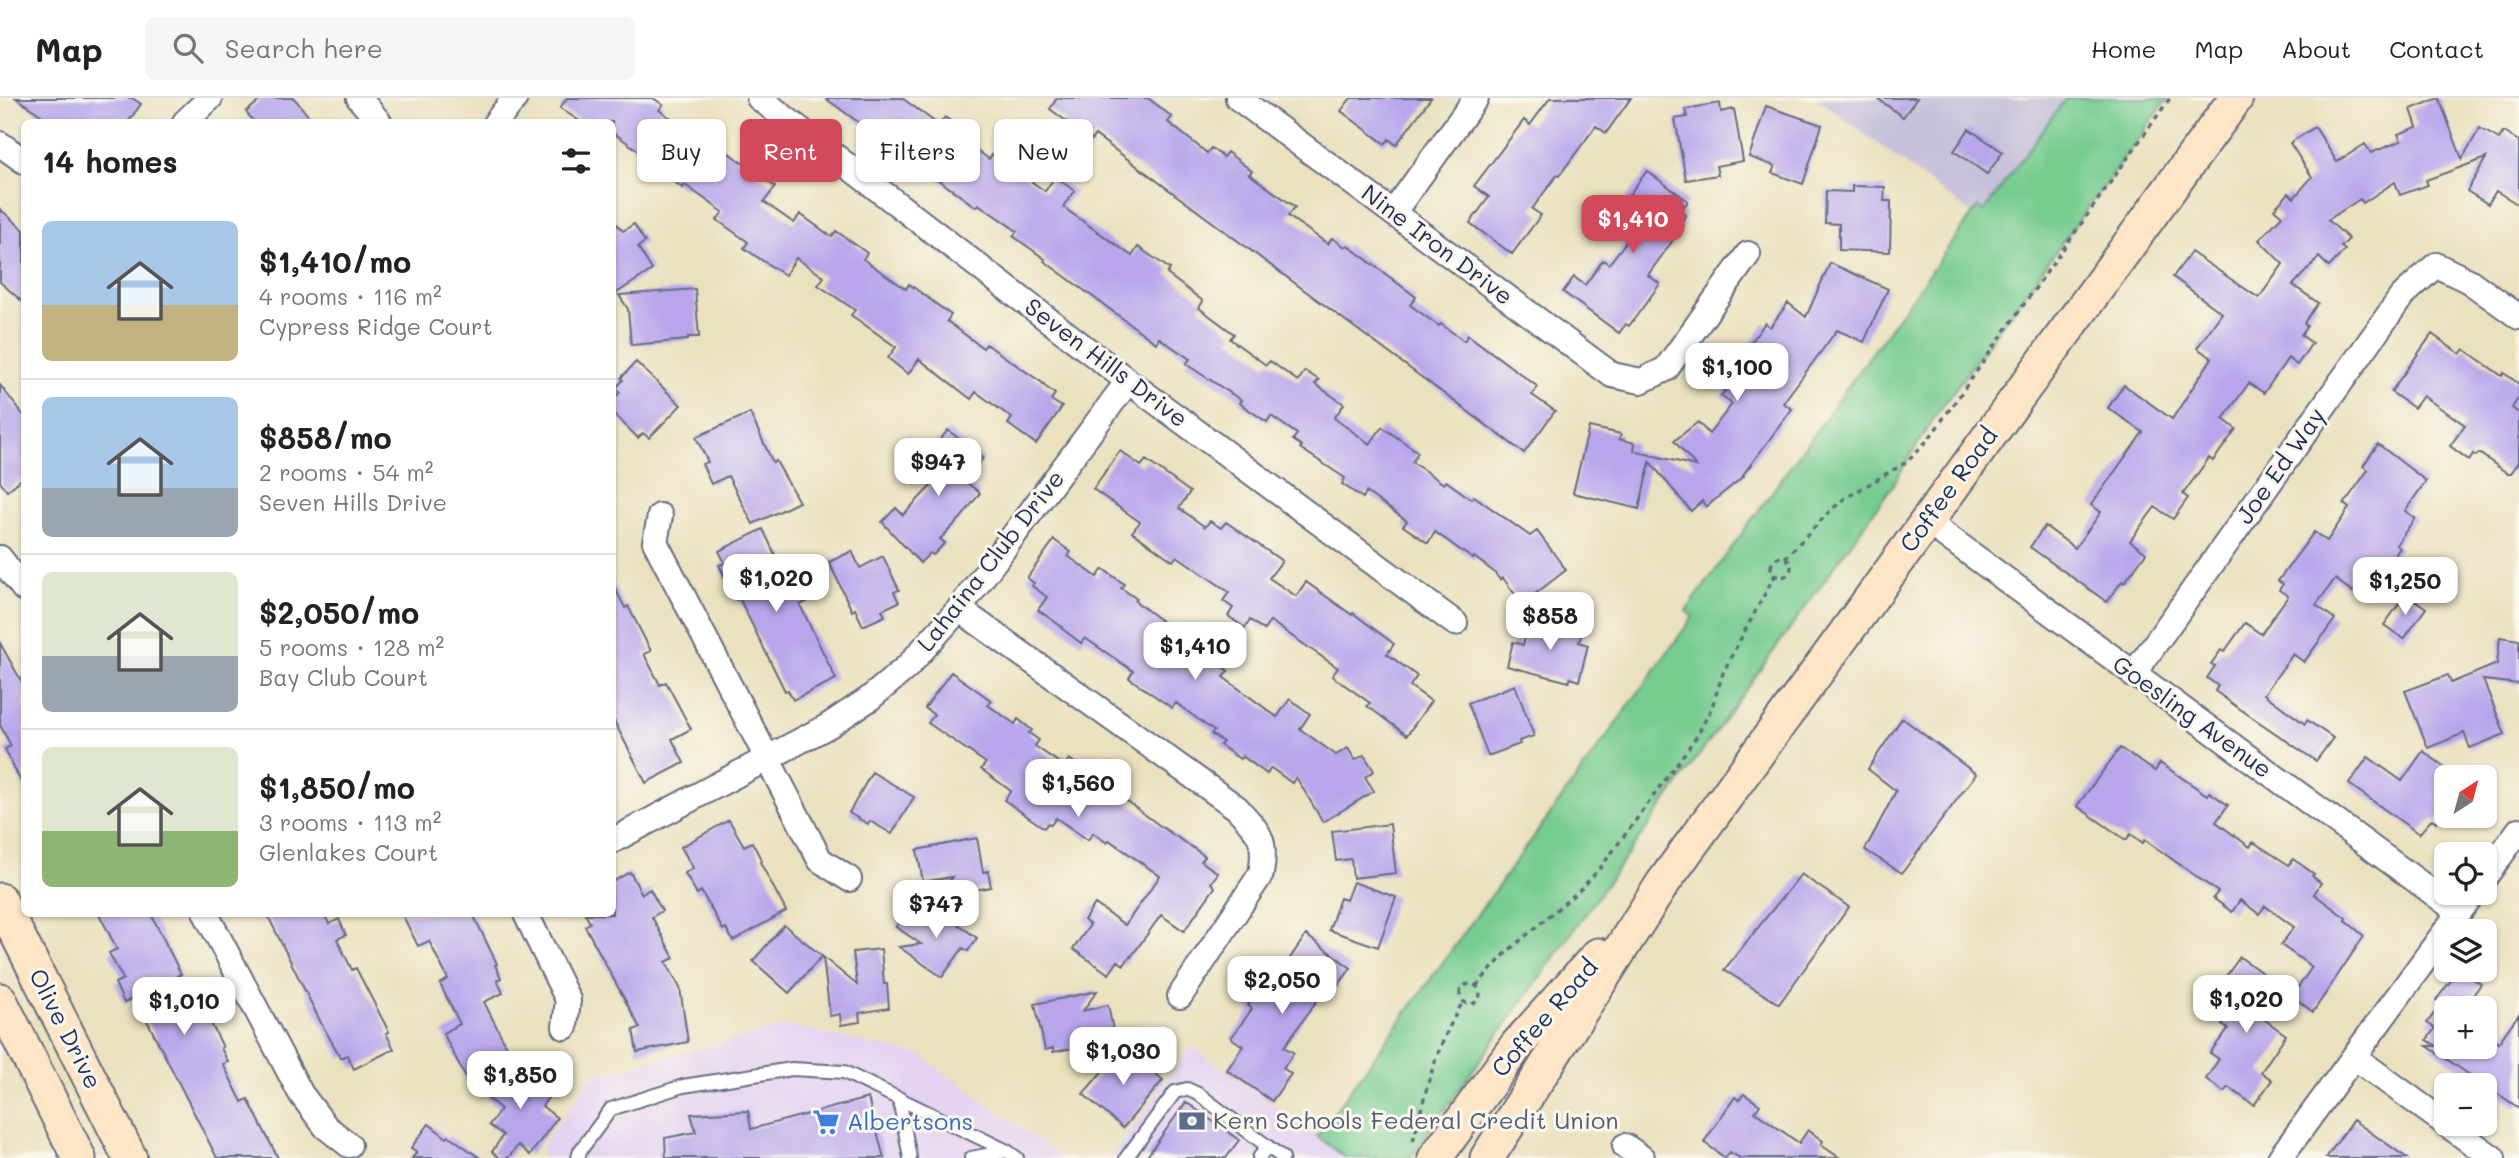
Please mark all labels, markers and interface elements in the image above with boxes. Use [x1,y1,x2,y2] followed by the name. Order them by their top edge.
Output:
[145,17,635,80] search box
[35,27,103,70] text: Map
[169,29,207,67] icon: search
[225,31,383,65] text: Search here
[2091,33,2156,64] text: Home
[2194,33,2243,64] text: Map
[2281,33,2351,64] text: About
[2389,33,2484,64] text: Contact
[637,119,726,182] chip: Buy
[740,119,842,182] chip: Rent
[856,119,980,182] chip: Filters
[994,119,1093,182] chip: New
[42,141,178,181] text: 14 homes
[557,142,595,180] icon: filters
[1356,177,1520,311] street label: Nine Iron Drive
[1576,195,1690,255] pin: $1,410
[1597,203,1669,233] text: $1,410
[259,241,411,281] text: $1,410/mo
[98,249,182,333] icon: home
[259,281,442,311] text: 4 rooms · 116 m²
[1019,290,1195,433] street label: Seven Hills Drive
[259,311,493,341] text: Cypress Ridge Court
[1680,344,1794,403] pin: $1,100
[1701,351,1773,381] text: $1,100
[2228,401,2331,529] street label: Joe Ed Way
[259,417,392,457] text: $858/mo
[1892,420,2004,558] street label: Coffee Road
[98,425,182,509] icon: home
[897,438,979,498] pin: $947
[910,446,966,476] text: $947
[259,457,434,487] text: 2 rooms · 54 m²
[909,463,1070,657] street label: Lahaina Club Drive
[259,487,447,517] text: Seven Hills Drive
[719,554,833,614] pin: $1,020
[2348,558,2462,617] pin: $1,250
[739,562,813,592] text: $1,020
[2369,565,2441,595] text: $1,250
[259,592,419,632] text: $2,050/mo
[1509,592,1591,652] pin: $858
[98,600,182,684] icon: home
[1522,600,1578,630] text: $858
[1138,622,1252,682] pin: $1,410
[1159,630,1231,660] text: $1,410
[259,632,444,662] text: 5 rooms · 128 m²
[2107,647,2279,784] street label: Goesling Avenue
[259,662,428,692] text: Bay Club Court
[1021,760,1135,819] pin: $1,560
[2434,765,2497,828] north arrow
[2434,765,2497,1136] map controls
[259,767,415,807] text: $1,850/mo
[1041,767,1115,797] text: $1,560
[98,775,182,859] icon: home
[259,807,441,837] text: 3 rooms · 113 m²
[259,837,438,867] text: Glenlakes Court
[2434,842,2497,905] button: locate
[895,880,977,940] pin: $747
[909,888,963,918] text: $747
[2434,919,2497,982] button: layers
[1484,951,1604,1083] street label: Coffee Road
[1225,956,1339,1016] pin: $2,050
[23,963,110,1094] street label: Olive Drive
[1243,964,1321,994] text: $2,050
[2189,976,2303,1035] pin: $1,020
[127,978,241,1037] pin: $1,010
[2209,983,2283,1013] text: $1,020
[148,985,220,1015] text: $1,010
[2434,996,2497,1059] button: +
[1066,1028,1180,1087] pin: $1,030
[1086,1035,1160,1065] text: $1,030
[463,1052,577,1111] pin: $1,850
[483,1059,557,1089] text: $1,850
[2434,1073,2497,1136] button: −
[1213,1104,1619,1135] place label: Kern Schools Federal Credit Union
[847,1105,973,1136] place label: Albertsons
[1177,1106,1207,1136] bank icon: Kern Schools Federal Credit Union
[811,1107,841,1137] supermarket icon: Albertsons

